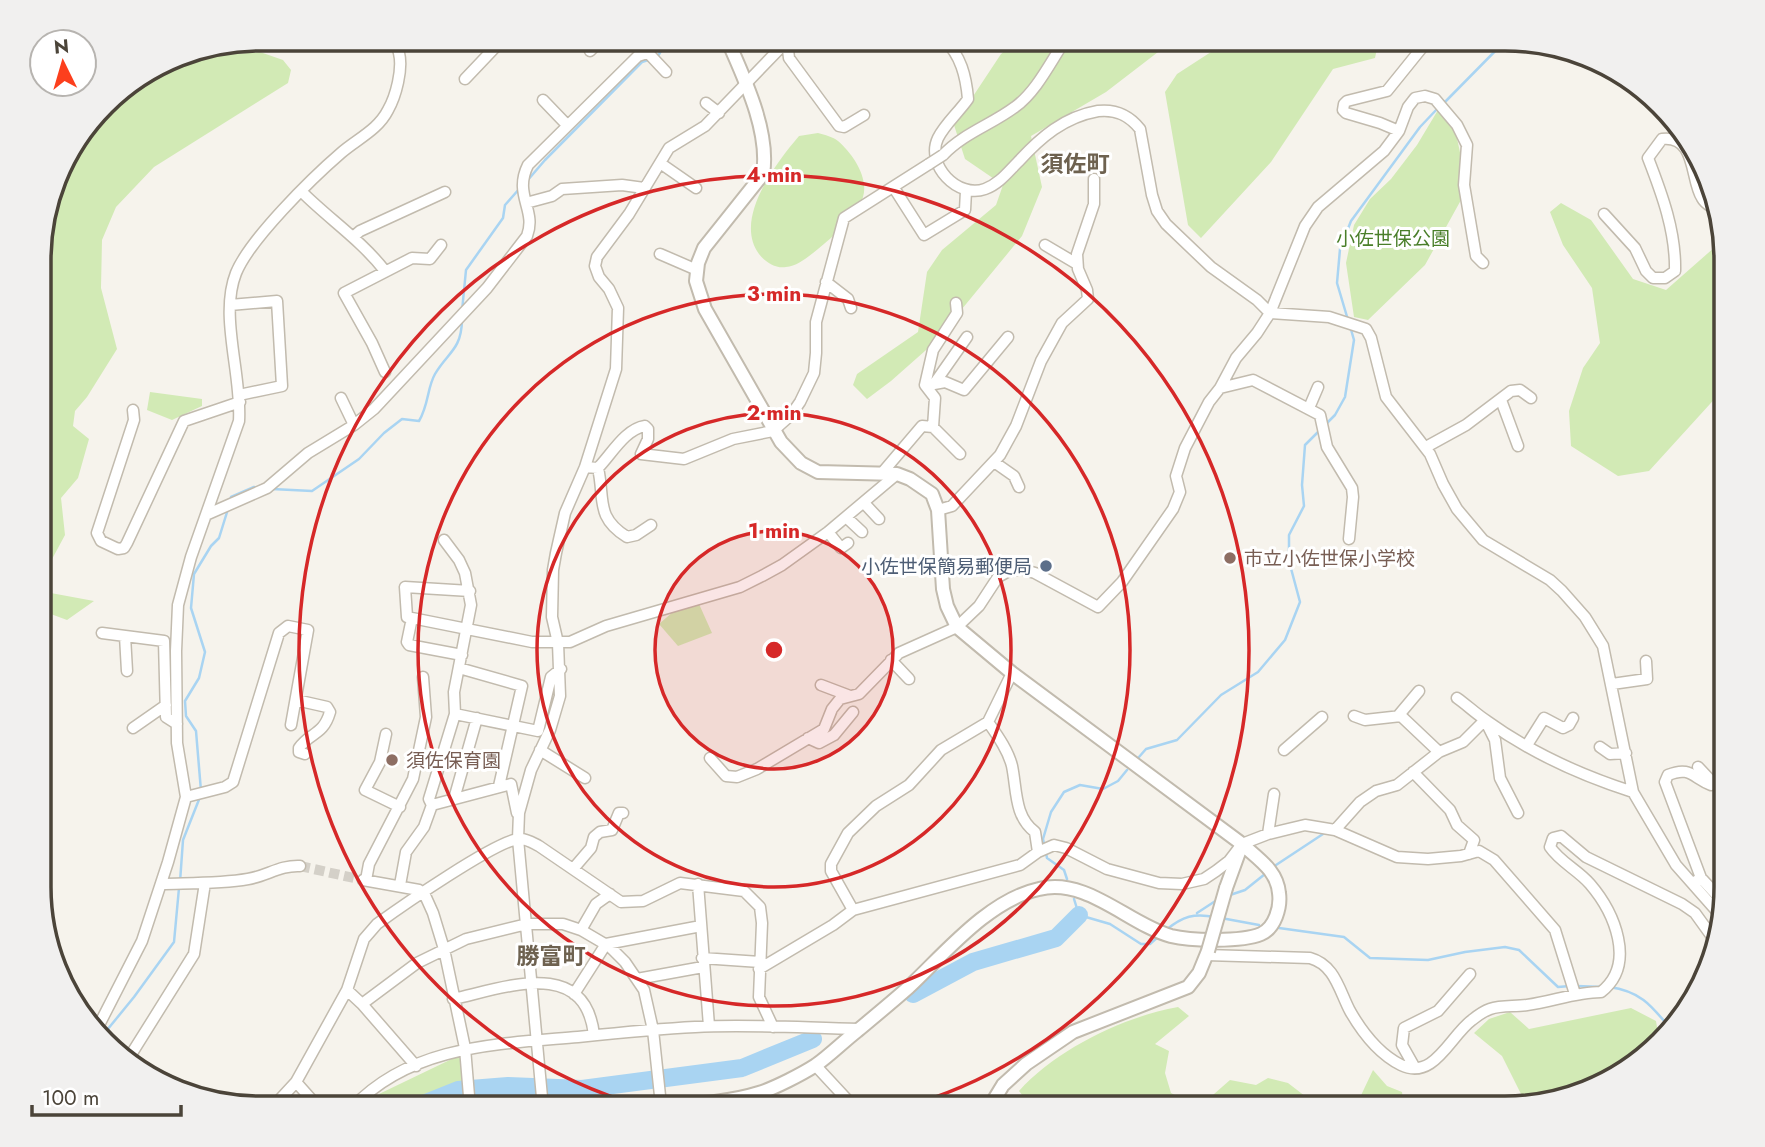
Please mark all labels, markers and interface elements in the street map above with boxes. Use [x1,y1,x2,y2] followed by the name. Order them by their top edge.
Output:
[28,28,98,98] north arrow
[53,32,70,61] text: N
[1041,147,1110,181] district label: 須佐町
[746,160,802,190] text: 4 min
[1336,225,1450,252] park label: 小佐世保公園
[747,279,801,309] text: 3 min
[746,398,802,428] text: 2 min
[748,516,800,546] text: 1 min
[1244,545,1415,572] place label: 市立小佐世保小学校
[1222,550,1238,566] marker: 市立小佐世保小学校
[861,553,1032,580] place label: 小佐世保簡易郵便局
[1038,558,1054,574] marker: 小佐世保簡易郵便局
[762,638,786,662] centre of rings
[406,747,501,774] place label: 須佐保育園
[384,752,400,768] marker: 須佐保育園
[517,939,586,973] district label: 勝富町
[32,1074,180,1118] scale bar
[42,1083,99,1113] text: 100 m

